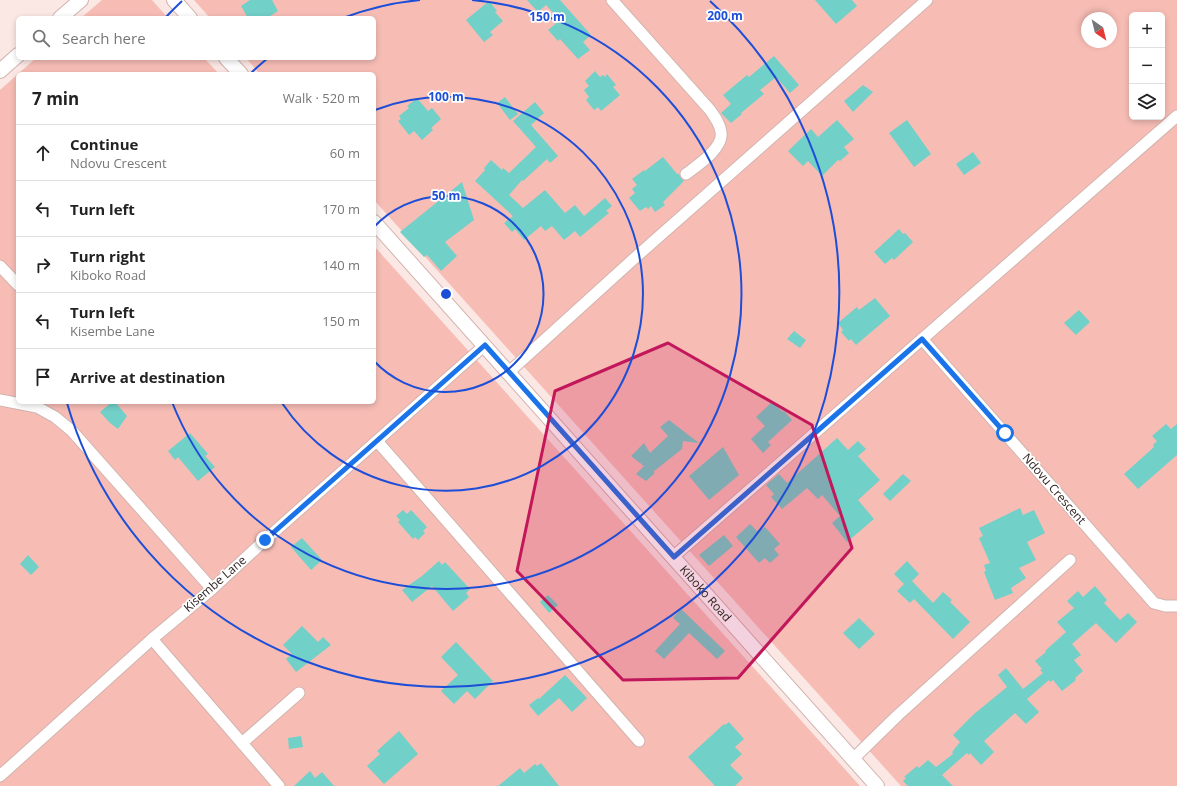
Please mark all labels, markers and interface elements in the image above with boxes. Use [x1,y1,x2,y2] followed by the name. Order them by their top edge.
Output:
[707,7,743,24] text: 200 m
[529,8,565,25] text: 150 m
[1081,12,1117,48] north arrow
[1129,12,1165,120] map controls
[1129,12,1165,48] button: +
[16,16,376,60] search box
[30,27,52,49] icon: search
[62,28,146,48] text: Search here
[1129,48,1165,84] button: −
[1129,84,1165,120] button: layers
[32,87,79,110] text: 7 min
[428,88,464,105] text: 100 m
[283,89,360,107] text: Walk · 520 m
[70,134,138,154] text: Continue
[32,142,54,164] icon: ahead
[330,144,360,162] text: 60 m
[70,154,167,172] text: Ndovu Crescent
[432,187,460,204] text: 50 m
[32,198,54,220] icon: left
[70,199,135,219] text: Turn left
[322,200,360,218] text: 170 m
[70,246,145,266] text: Turn right
[32,254,54,276] icon: right
[322,256,360,274] text: 140 m
[70,266,146,284] text: Kiboko Road
[439,287,453,301] centre of rings
[70,302,135,322] text: Turn left
[32,310,54,332] icon: left
[322,312,360,330] text: 150 m
[70,322,155,340] text: Kisembe Lane
[32,366,54,388] icon: arrive
[70,367,225,387] text: Arrive at destination
[996,424,1014,442] route start
[1019,449,1090,528] street label: Ndovu Crescent
[256,531,274,549] route end
[180,551,250,616] street label: Kisembe Lane
[676,561,736,625] street label: Kiboko Road

